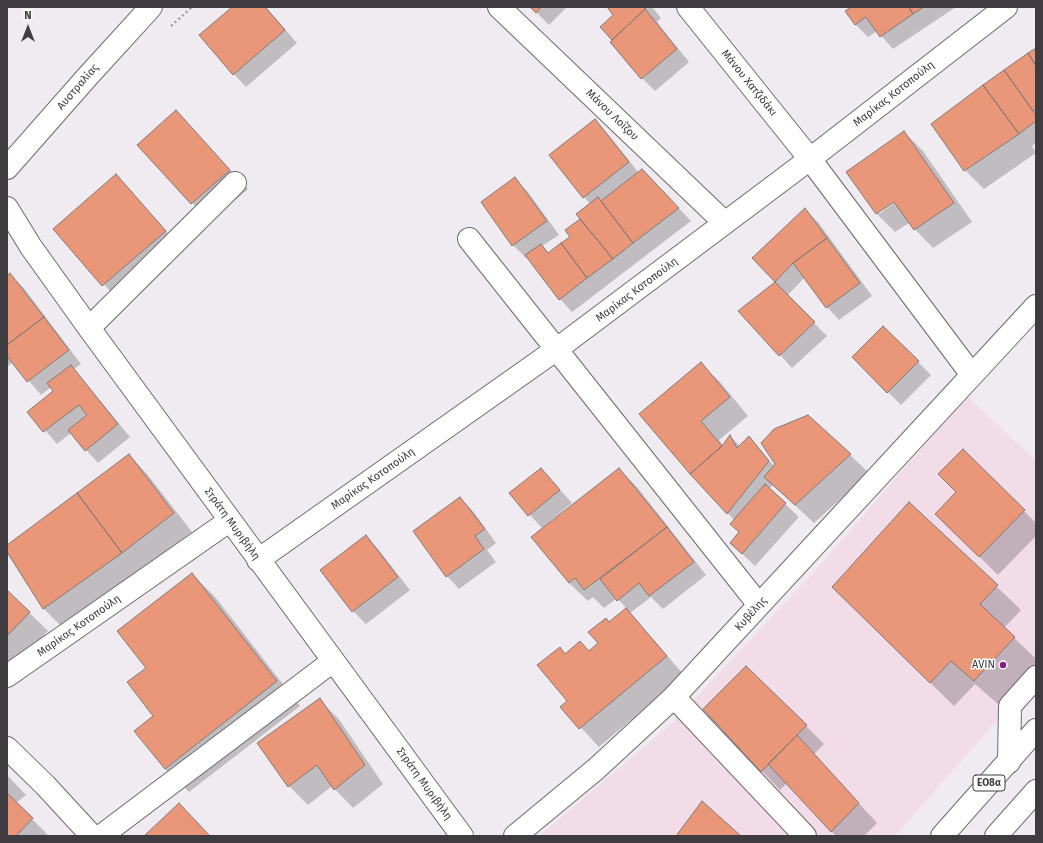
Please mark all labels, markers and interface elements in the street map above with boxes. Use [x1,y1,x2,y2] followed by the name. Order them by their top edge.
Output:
[8,8,48,48] north arrow
[24,9,32,22] text: N
[718,47,780,119] street label: Μάνου Χατζιδάκι
[851,58,937,130] street label: Μαρίκας Κοτοπούλη
[54,61,102,113] street label: Αυστραλίας
[583,86,641,144] street label: Μάνου Λοΐζου
[593,255,681,325] street label: Μαρίκας Κοτοπούλη
[329,445,417,513] street label: Μαρίκας Κοτοπούλη
[201,485,263,563] street label: Στράτη Μυριβήλη
[35,592,123,660] street label: Μαρίκας Κοτοπούλη
[732,594,770,634] street label: Κυβέλης
[972,658,995,672] place label: AVIN
[998,660,1008,670] marker: AVIN
[393,745,455,823] street label: Στράτη Μυριβήλη
[973,775,1005,791] road number: ΕΟ8α

